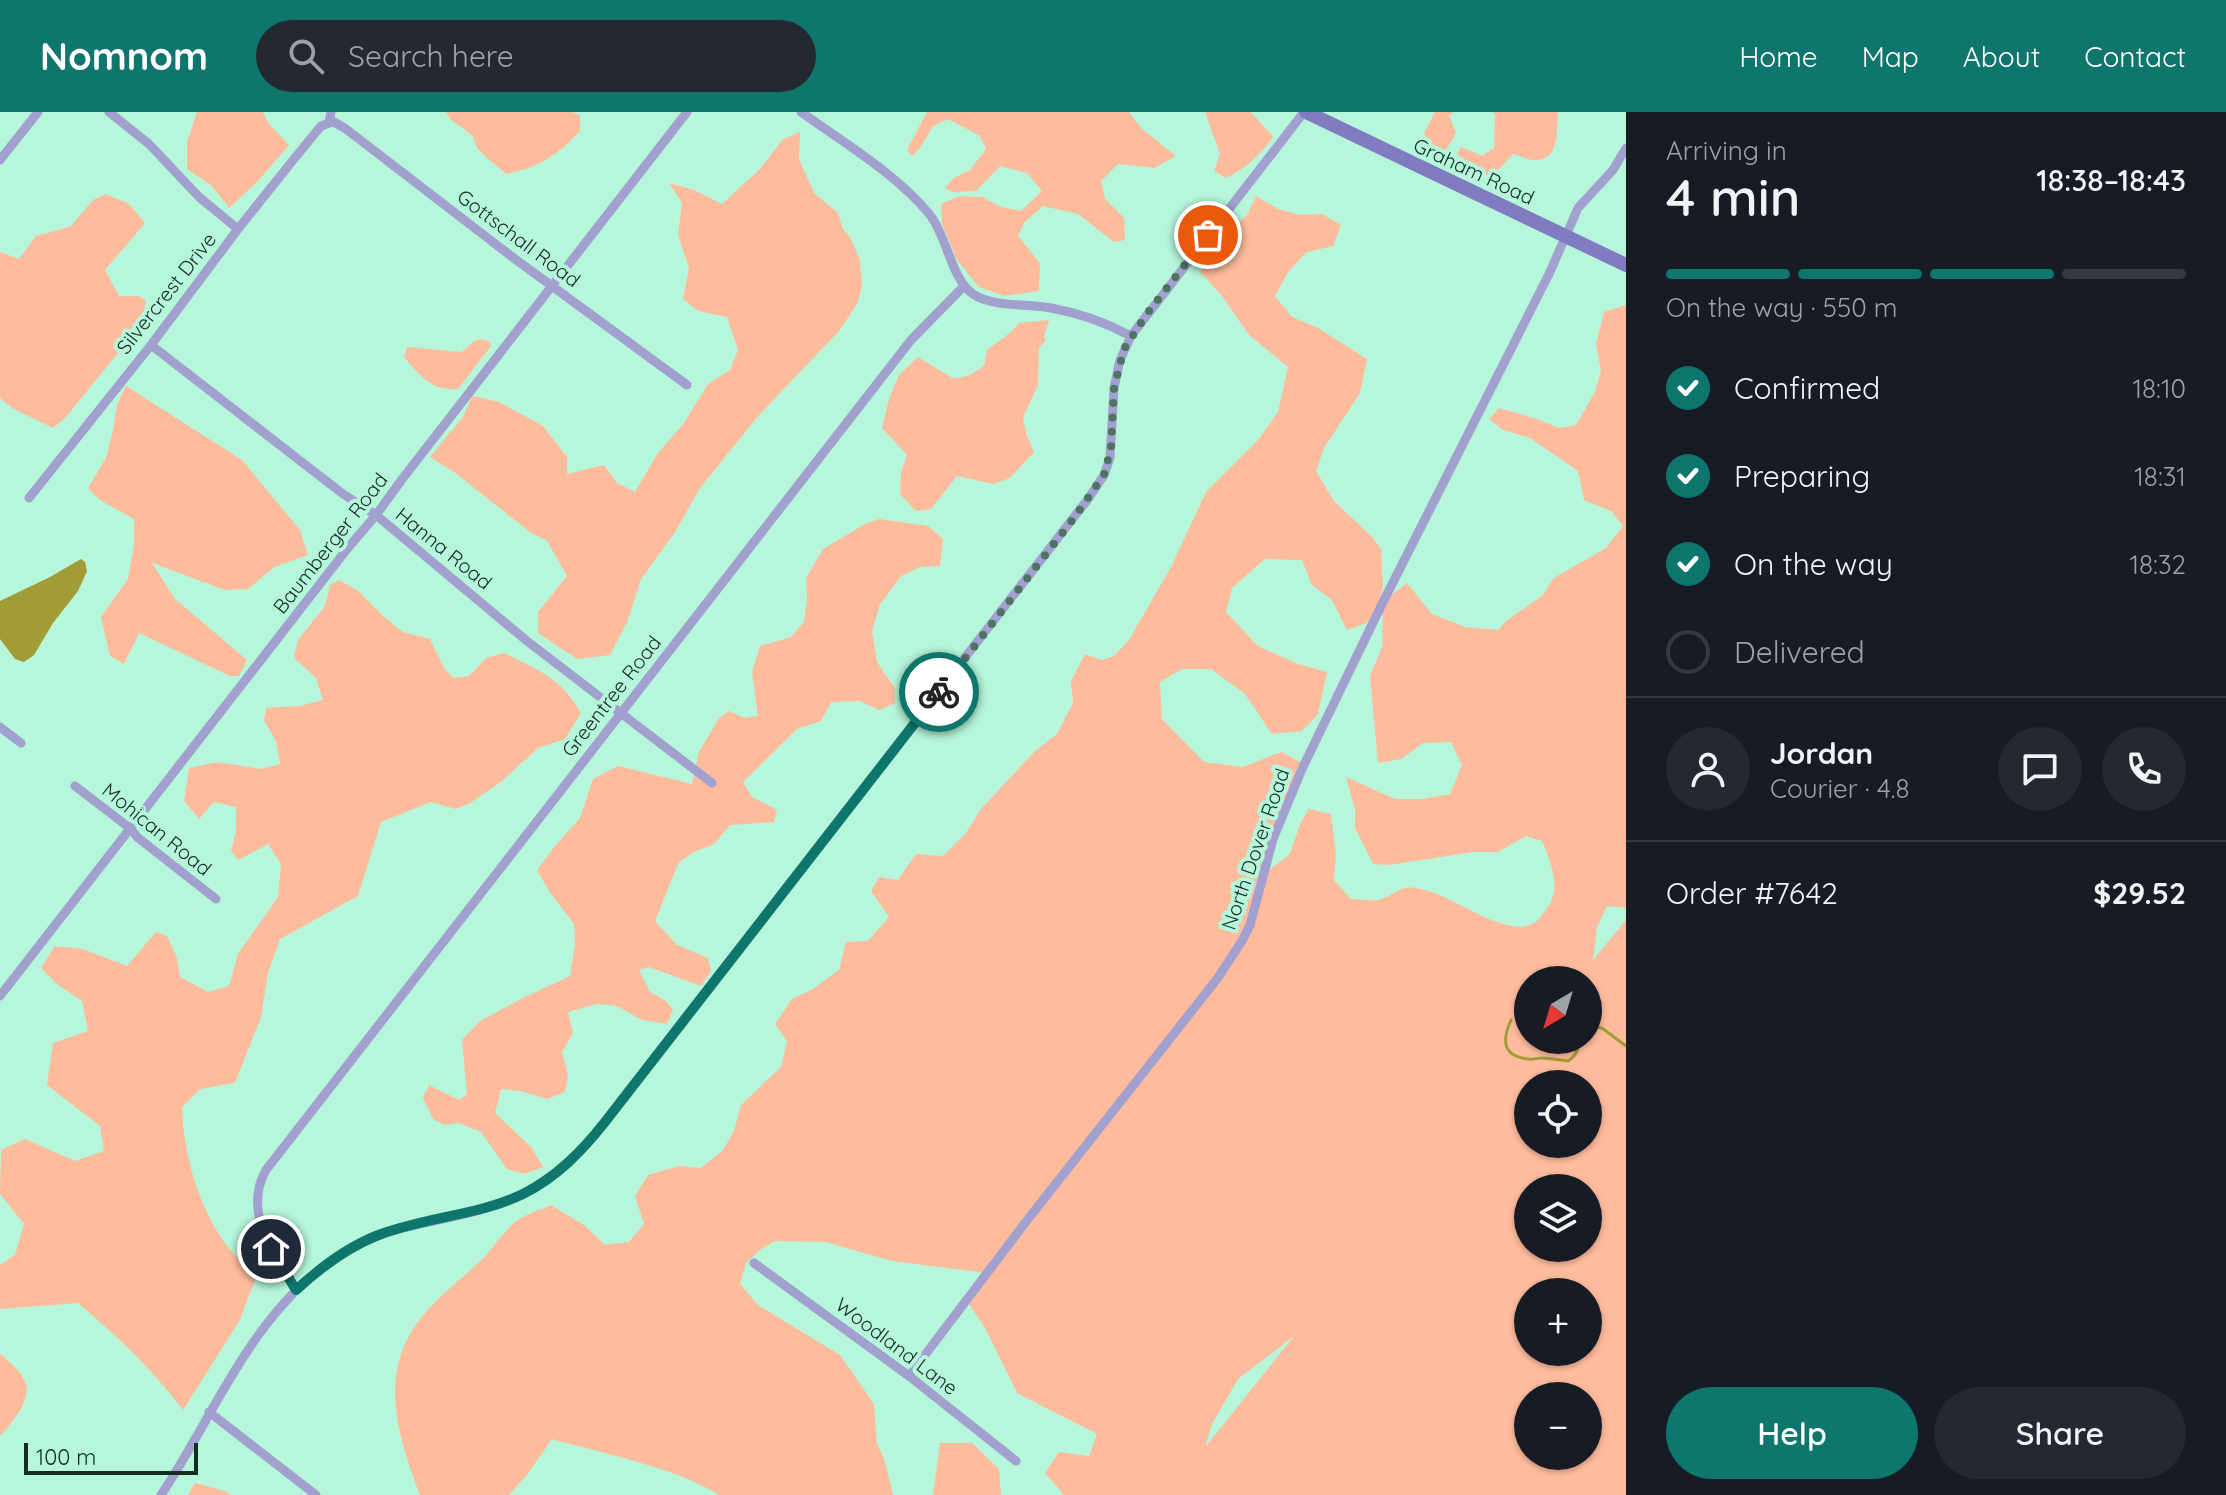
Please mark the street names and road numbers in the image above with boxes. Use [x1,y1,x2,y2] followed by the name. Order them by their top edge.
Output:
[1410,132,1538,210] street label: Graham Road
[453,184,585,292] street label: Gottschall Road
[111,227,221,359] street label: Silvercrest Drive
[267,468,393,618] street label: Baumberger Road
[391,502,497,594] street label: Hanna Road
[556,630,666,762] street label: Greentree Road
[1216,765,1294,933] street label: North Dover Road
[97,777,217,881] street label: Mohican Road
[831,1292,963,1400] street label: Woodland Lane

